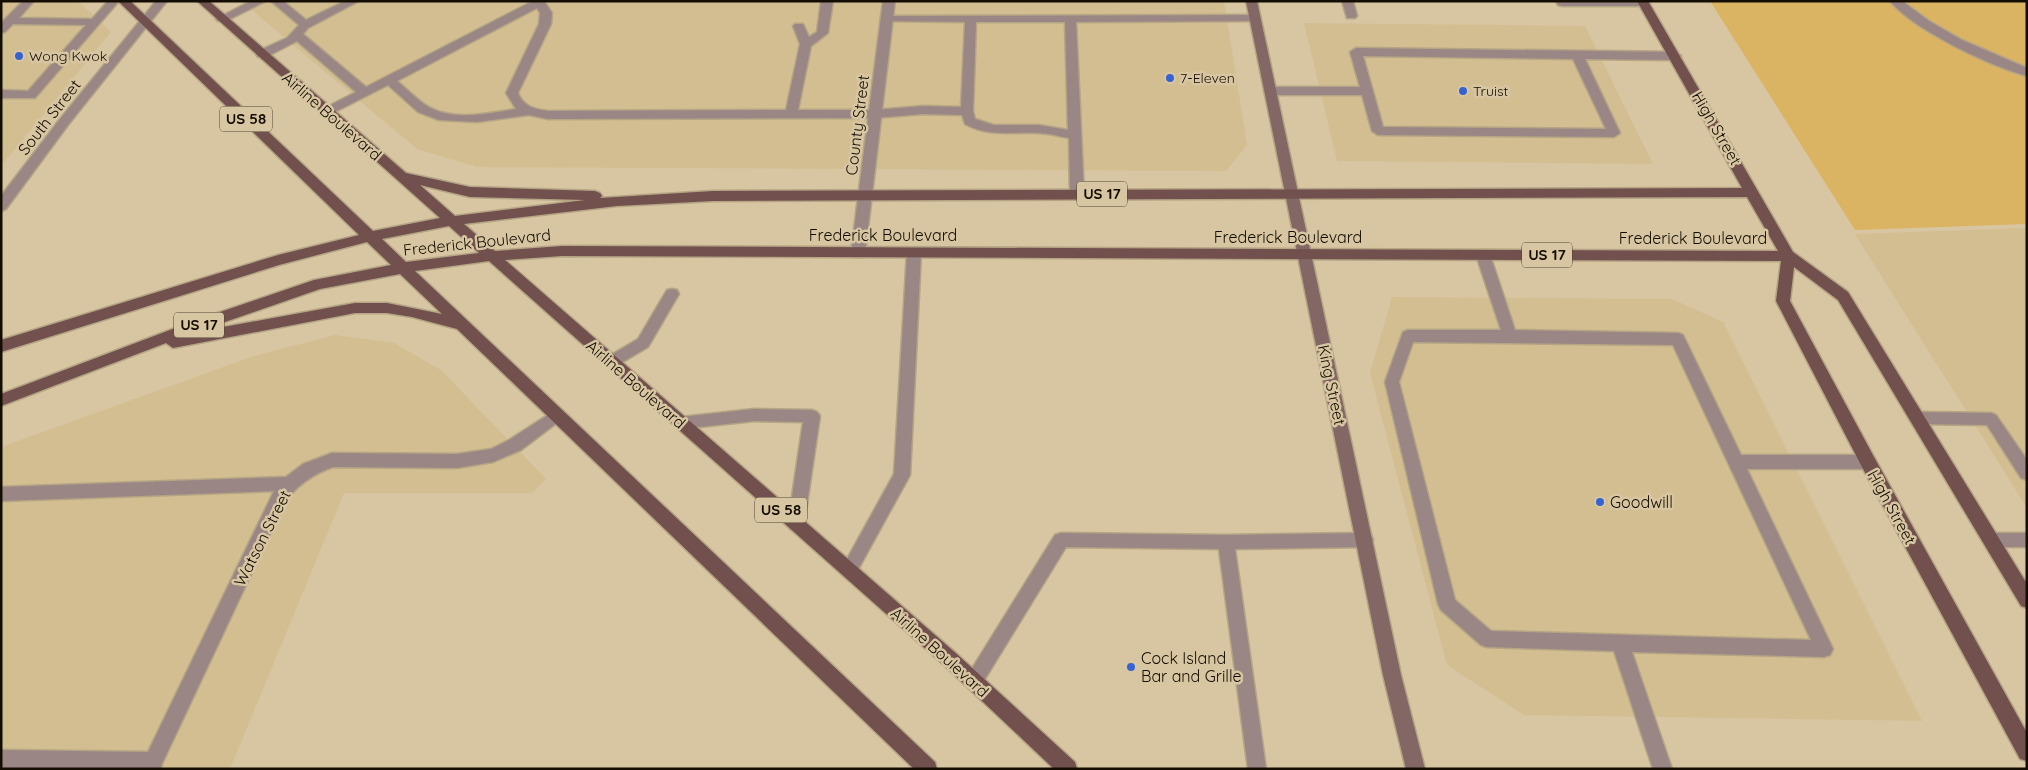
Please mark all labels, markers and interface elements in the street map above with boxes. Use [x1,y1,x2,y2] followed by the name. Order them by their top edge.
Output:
[29,47,107,65] place label: Wong Kwok
[13,50,25,62] marker: Wong Kwok
[278,67,386,165] street label: Airline Boulevard
[1180,69,1235,87] place label: 7-Eleven
[1164,72,1176,84] marker: 7-Eleven
[841,74,873,176] street label: County Street
[13,75,85,159] street label: South Street
[1473,82,1509,100] place label: Truist
[1457,85,1469,97] marker: Truist
[1688,87,1746,169] street label: High Street
[220,106,272,132] road number: US 58
[1077,182,1127,206] road number: US 17
[402,224,552,260] street label: Frederick Boulevard
[809,225,957,245] street label: Frederick Boulevard
[1214,227,1362,247] street label: Frederick Boulevard
[1619,228,1767,248] street label: Frederick Boulevard
[1522,242,1572,268] road number: US 17
[174,312,224,338] road number: US 17
[582,335,690,433] street label: Airline Boulevard
[1314,343,1350,427] street label: King Street
[1863,466,1921,548] street label: High Street
[229,487,295,589] street label: Watson Street
[1610,492,1673,512] place label: Goodwill
[1594,496,1606,508] marker: Goodwill
[755,498,807,522] road number: US 58
[887,603,993,701] street label: Airline Boulevard
[1141,648,1242,686] place label: Cock Island Bar and Grille
[1125,661,1137,673] marker: Cock Island Bar and Grille

